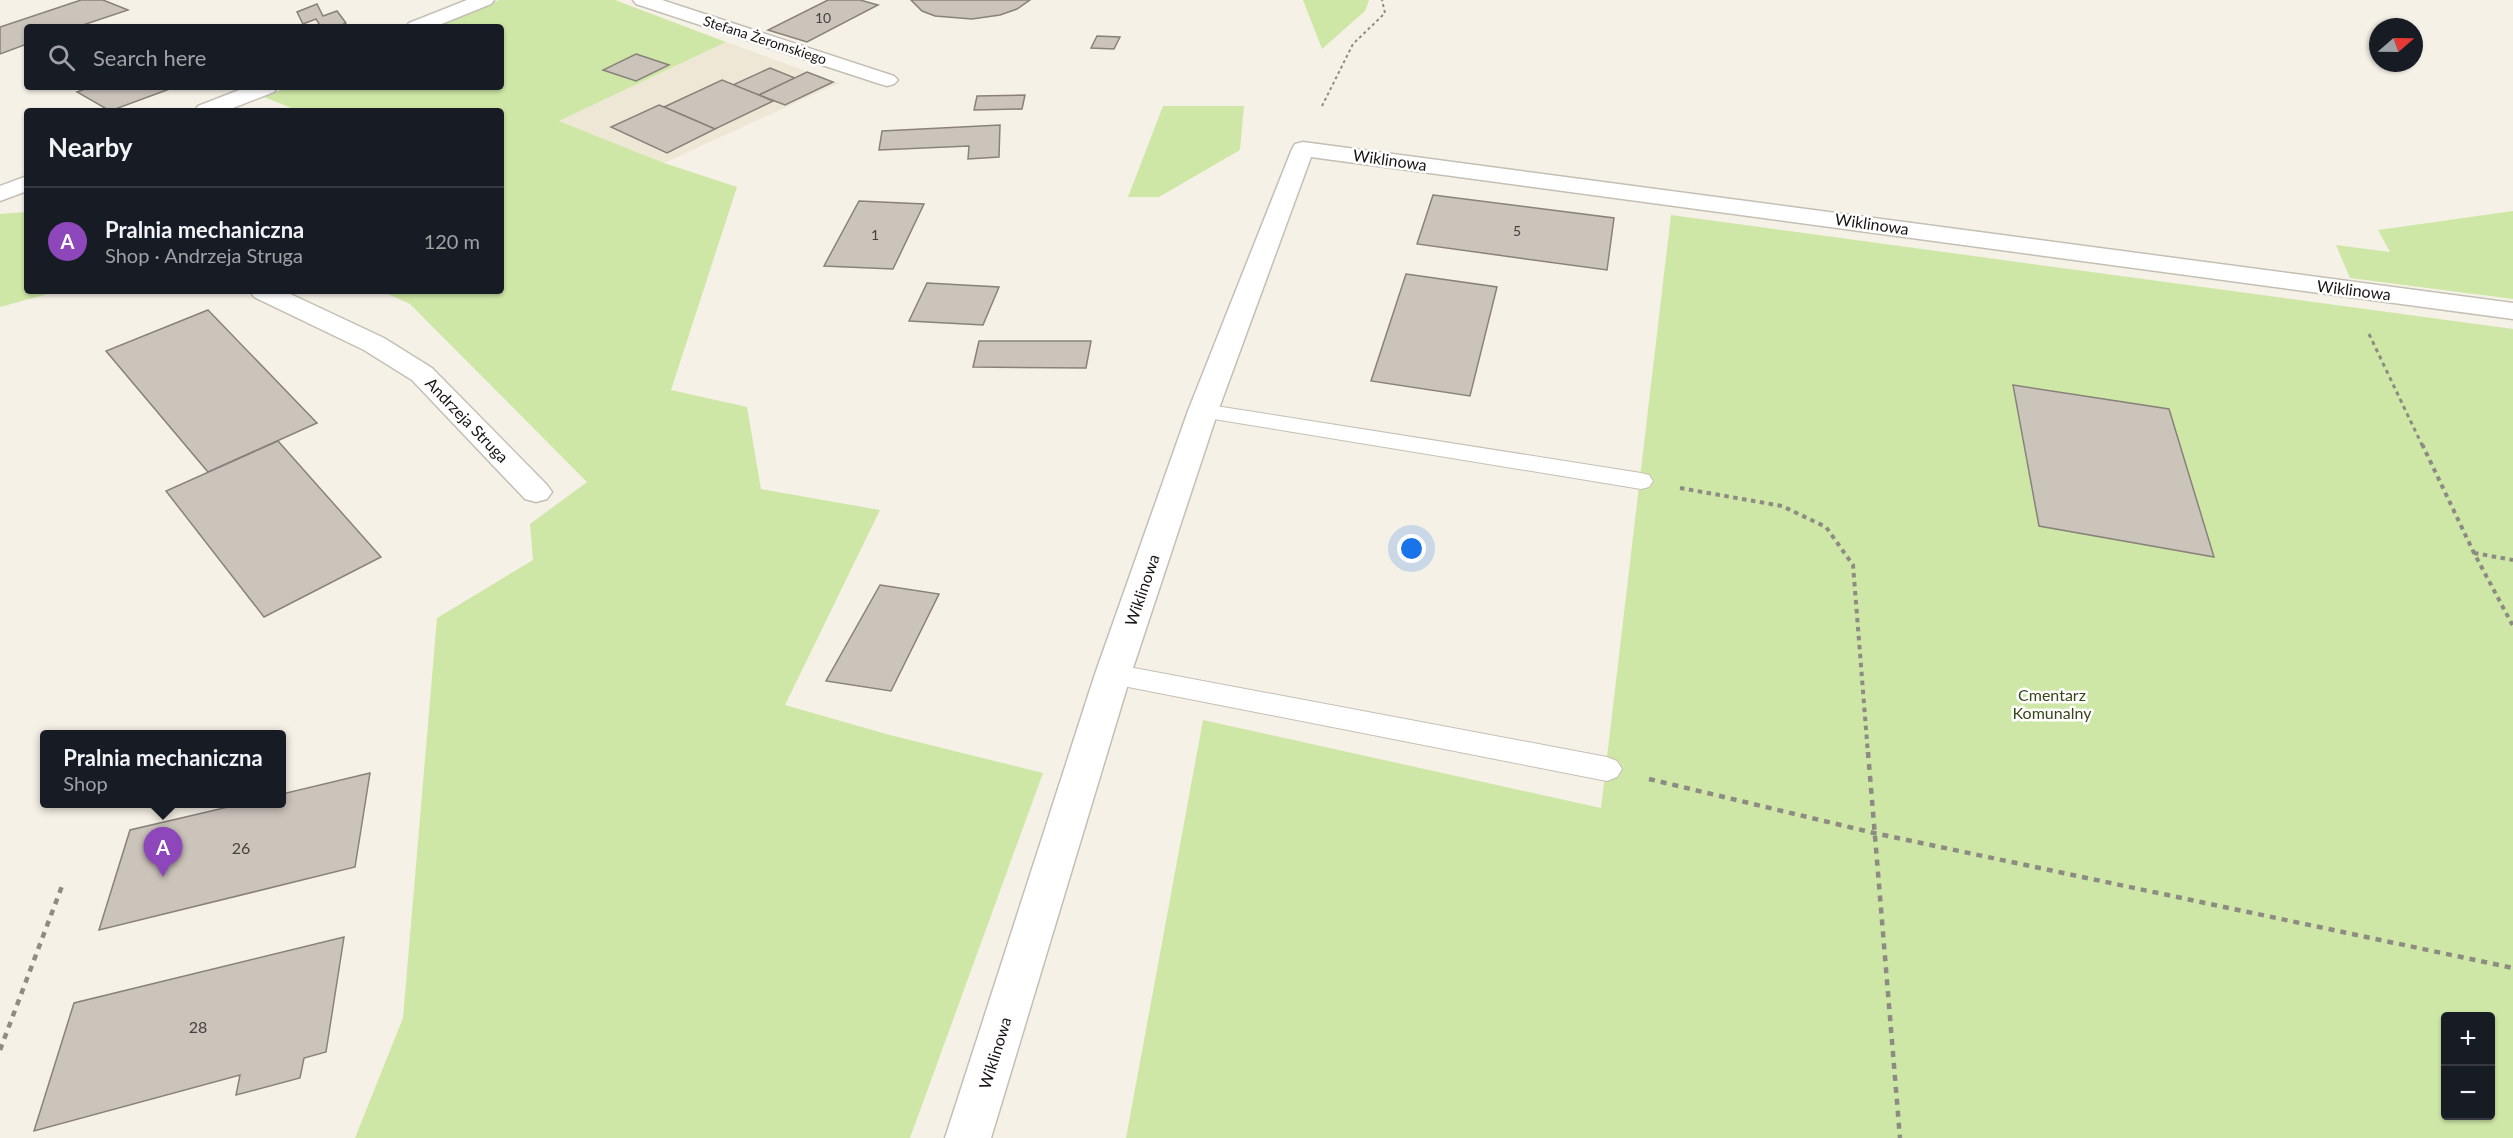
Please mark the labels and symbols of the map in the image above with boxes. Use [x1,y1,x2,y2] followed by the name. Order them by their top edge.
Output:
[815,9,831,26] house number: 10
[701,12,829,67] street label: Stefana Żeromskiego
[2369,18,2423,72] north arrow
[1352,145,1428,174] street label: Wiklinowa
[1834,209,1910,238] street label: Wiklinowa
[1513,222,1521,239] house number: 5
[871,226,879,243] house number: 1
[2316,276,2392,303] street label: Wiklinowa
[422,373,513,466] street label: Andrzeja Struga
[1397,534,1426,563] your location
[1120,552,1163,628] street label: Wiklinowa
[2013,685,2092,722] park label: Cmentarz Komunalny
[144,828,182,877] pin: A
[232,838,250,857] house number: 26
[975,1014,1014,1091] street label: Wiklinowa
[189,1017,207,1036] house number: 28

